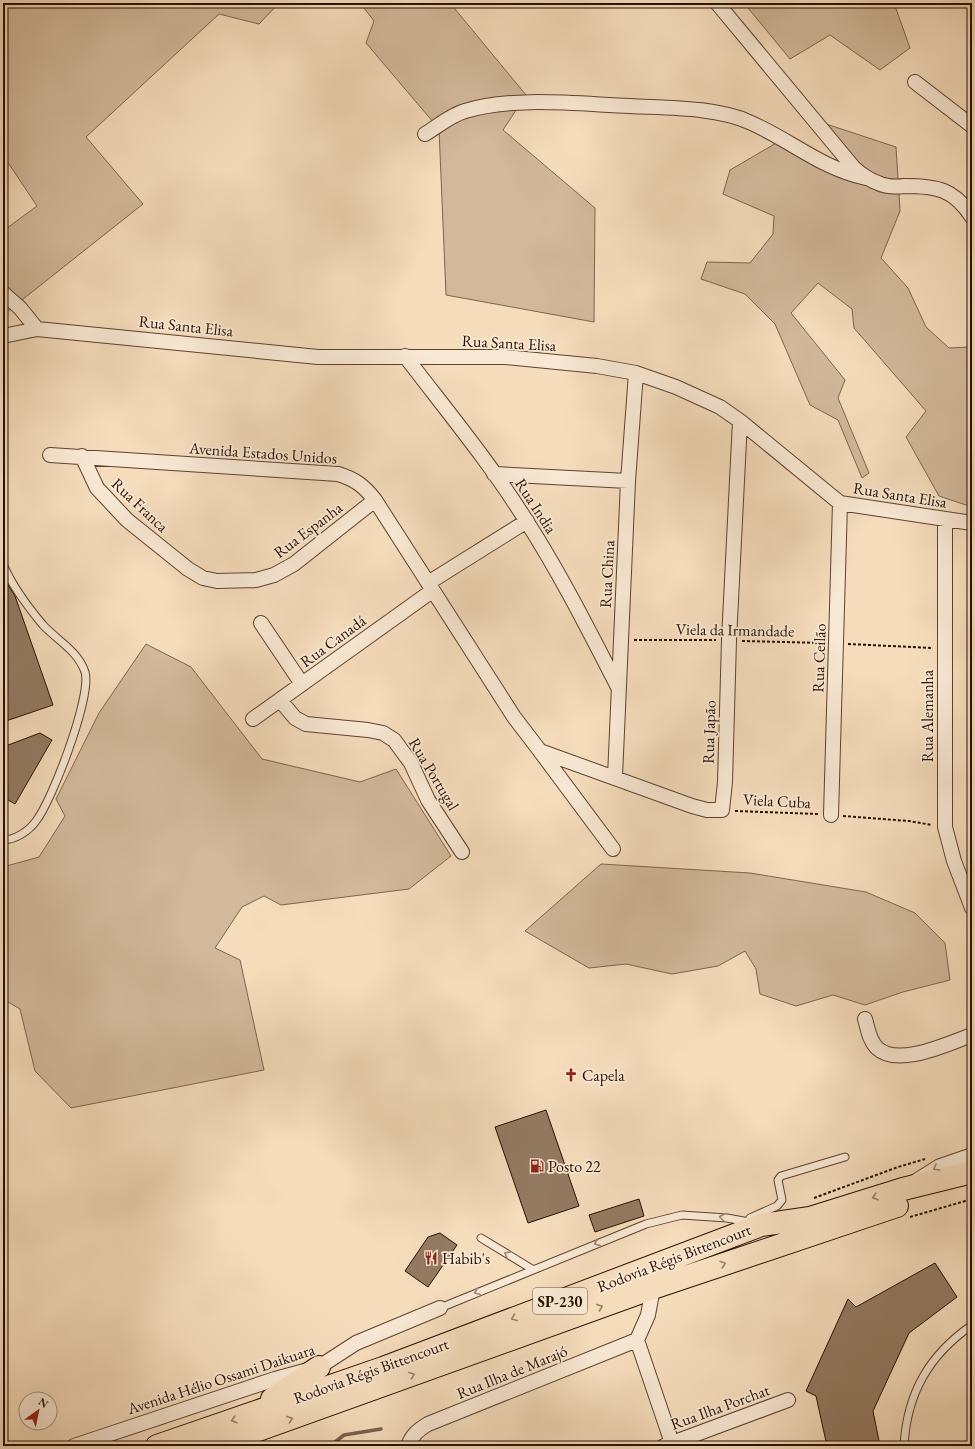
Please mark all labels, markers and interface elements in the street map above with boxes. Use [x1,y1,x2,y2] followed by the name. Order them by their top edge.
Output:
[138,311,235,341] street label: Rua Santa Elisa
[461,330,557,356] street label: Rua Santa Elisa
[187,437,338,469] street label: Avenida Estados Unidos
[107,473,173,537] street label: Rua Franca
[510,474,562,538] street label: Rua India
[852,477,949,513] street label: Rua Santa Elisa
[269,497,347,563] street label: Rua Espanha
[595,539,619,608] street label: Rua China
[296,610,371,672] street label: Rua Canadá
[676,618,794,642] street label: Viela da Irmandade
[807,623,831,693] street label: Rua Ceilão
[917,669,938,762] street label: Rua Alemanha
[697,700,721,764] street label: Rua Japão
[404,734,464,814] street label: Rua Portugal
[742,789,812,813] street label: Viela Cuba
[582,1065,625,1086] place label: Capela
[563,1067,579,1083] church icon: Capela
[548,1156,601,1177] place label: Posto 22
[529,1158,545,1174] fuel station icon: Posto 22
[933,1164,940,1171] one-way arrow
[872,1192,879,1201] one-way arrow
[719,1213,725,1222] one-way arrow
[594,1219,754,1297] street label: Rodovia Régis Bittencourt
[594,1238,602,1246] one-way arrow
[442,1248,490,1269] place label: Habib's
[423,1250,439,1266] restaurant icon: Habib's
[504,1251,511,1258] one-way arrow
[719,1261,726,1269] one-way arrow
[474,1288,481,1296] one-way arrow
[533,1288,587,1314] road number: SP-230
[597,1303,604,1312] one-way arrow
[511,1314,518,1322] one-way arrow
[291,1333,451,1409] street label: Rodovia Régis Bittencourt
[124,1339,318,1420] street label: Avenida Hélio Ossami Daikuara
[454,1340,571,1404] street label: Rua Ilha de Marajó
[408,1371,415,1379] one-way arrow
[668,1379,772,1435] street label: Rua Ilha Porchat
[18,1391,58,1431] north arrow
[36,1394,51,1411] text: N
[230,1415,237,1423] one-way arrow
[286,1415,293,1423] one-way arrow

